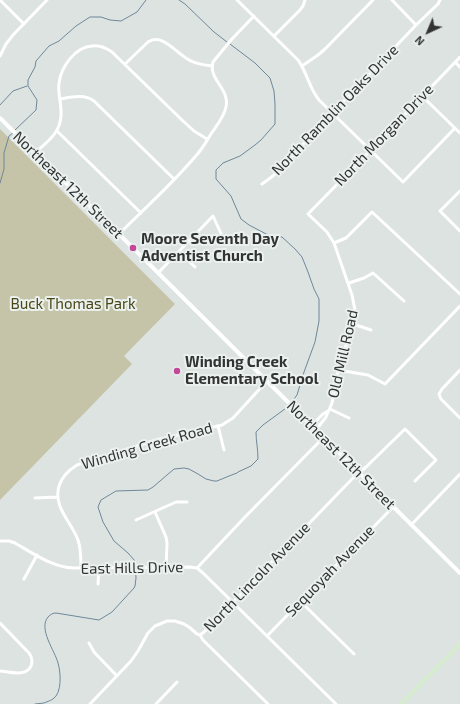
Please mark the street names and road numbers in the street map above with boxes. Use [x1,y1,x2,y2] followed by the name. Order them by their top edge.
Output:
[268,41,402,179] street label: North Ramblin Oaks Drive
[331,80,437,190] street label: North Morgan Drive
[9,128,127,242] street label: Northeast 12th Street
[324,308,362,400] street label: Old Mill Road
[283,397,399,513] street label: Northeast 12th Street
[79,419,215,473] street label: Winding Creek Road
[200,518,314,636] street label: North Lincoln Avenue
[282,521,378,621] street label: Sequoyah Avenue
[81,558,183,578] street label: East Hills Drive

